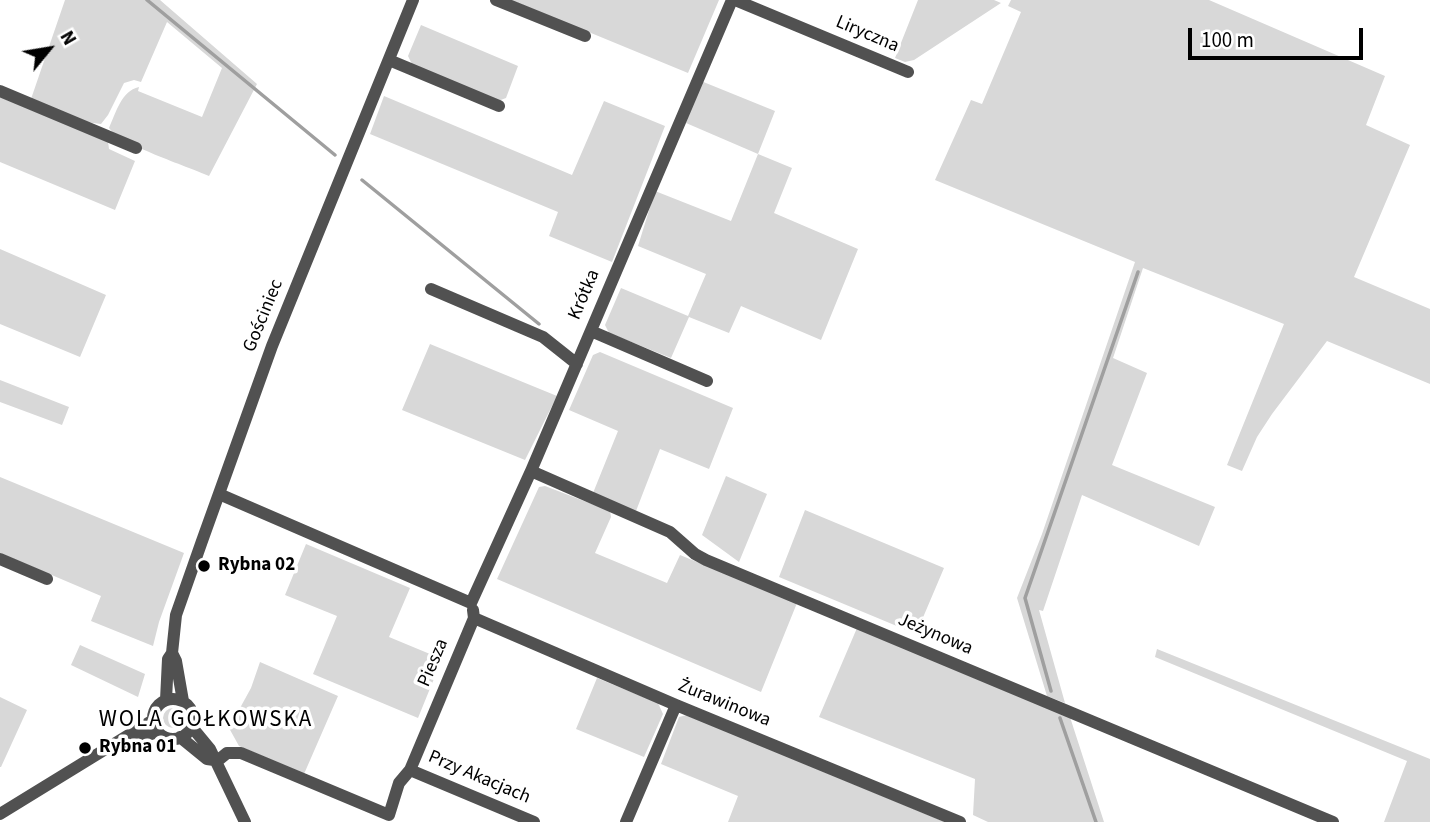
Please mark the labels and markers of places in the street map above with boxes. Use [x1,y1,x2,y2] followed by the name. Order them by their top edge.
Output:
[218,555,295,577] place label: Rybna 02
[196,558,212,574] marker: Rybna 02
[99,737,176,759] place label: Rybna 01
[77,740,93,756] marker: Rybna 01

